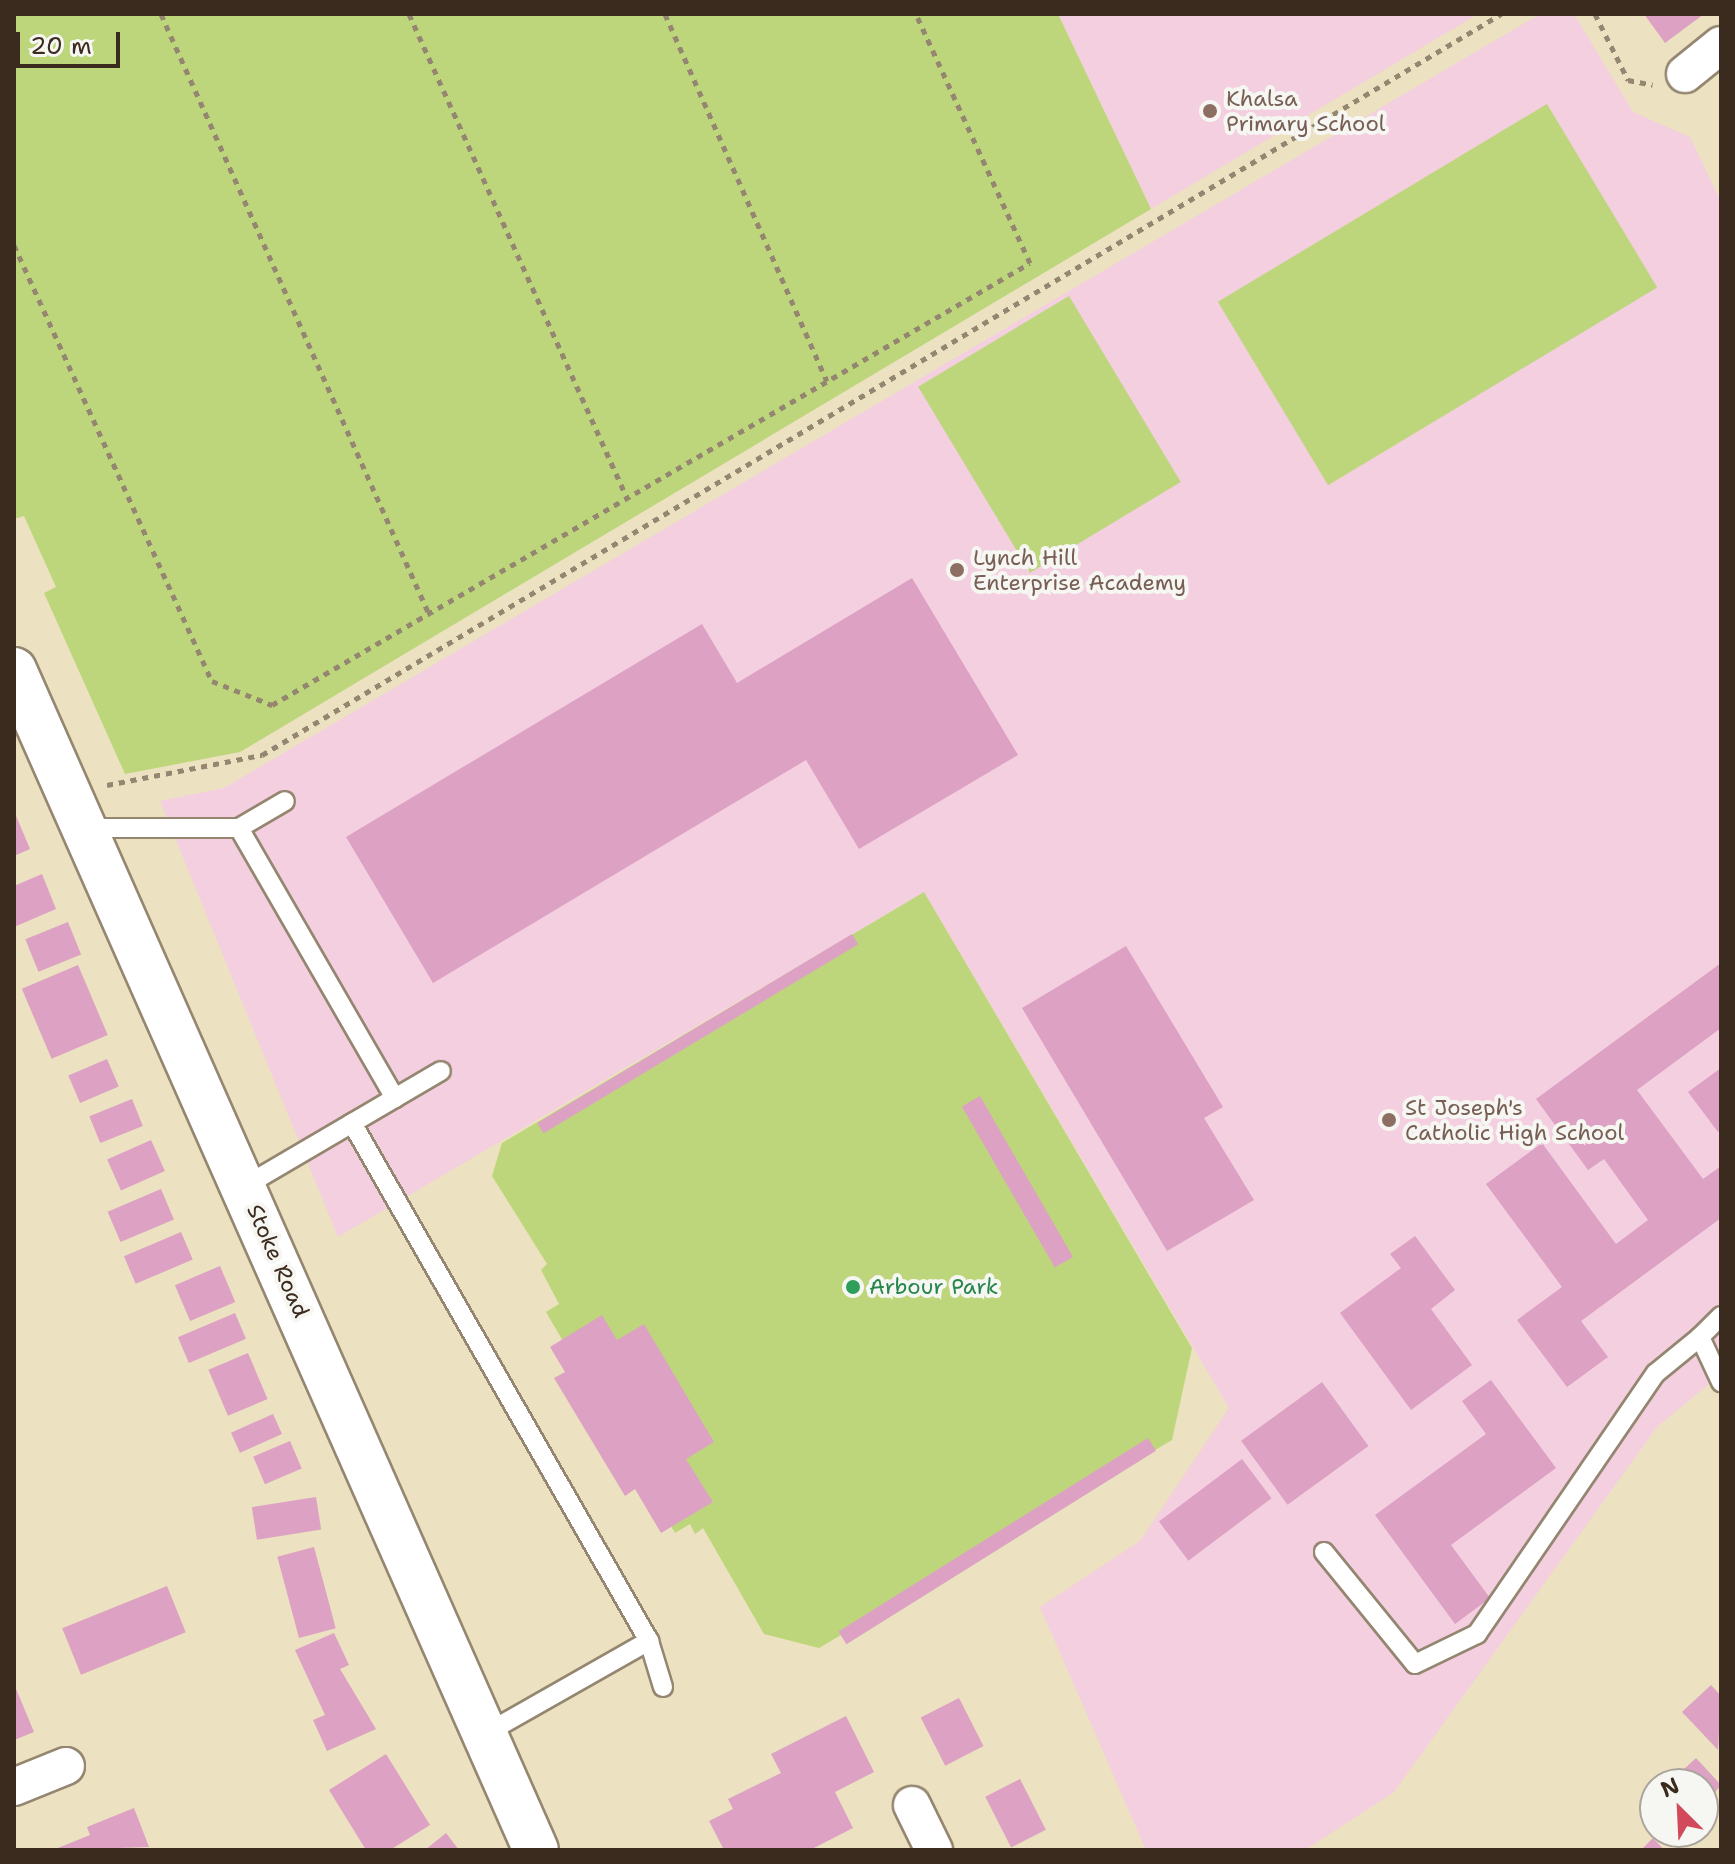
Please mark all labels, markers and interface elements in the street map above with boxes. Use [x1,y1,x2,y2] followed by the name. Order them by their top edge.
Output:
[20,16,124,66] scale bar
[30,30,92,62] text: 20 m
[1226,85,1385,136] place label: Khalsa Primary School
[1201,102,1219,120] marker: Khalsa Primary School
[973,544,1186,596] place label: Lynch Hill Enterprise Academy
[948,561,966,579] marker: Lynch Hill Enterprise Academy
[1405,1094,1624,1146] place label: St Joseph's Catholic High School
[1380,1111,1398,1129] marker: St Joseph's Catholic High School
[241,1200,315,1322] street label: Stoke Road
[869,1274,998,1300] place label: Arbour Park
[844,1278,862,1296] marker: Arbour Park
[1639,1768,1719,1848] north arrow
[1656,1771,1684,1804] text: N

